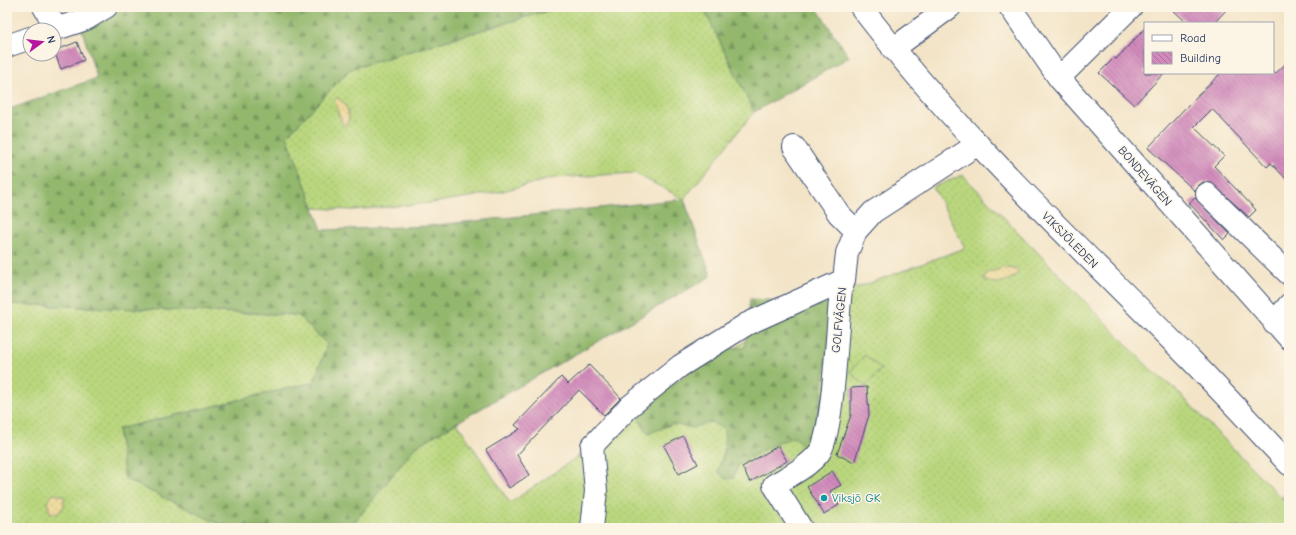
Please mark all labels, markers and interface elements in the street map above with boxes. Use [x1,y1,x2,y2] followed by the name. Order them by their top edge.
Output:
[22,22,62,62] north arrow
[1144,22,1274,74] legend
[1180,31,1206,45] text: Road
[44,34,58,45] text: N
[1180,51,1221,65] text: Building
[1115,143,1175,209] street label: BONDEVÄGEN
[1039,209,1101,271] street label: VIKSJÖLEDEN
[829,286,849,354] street label: GOLFVÄGEN
[832,491,881,505] place label: Viksjö GK
[819,493,829,503] marker: Viksjö GK

